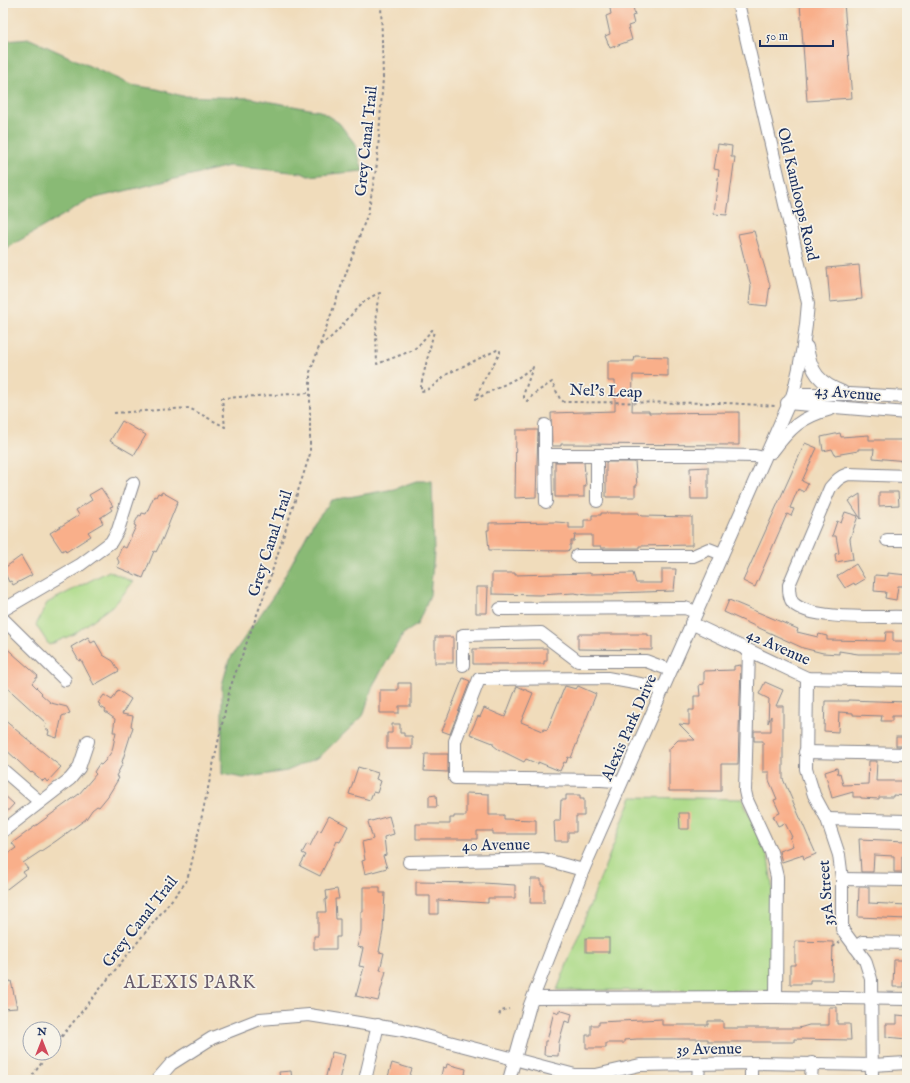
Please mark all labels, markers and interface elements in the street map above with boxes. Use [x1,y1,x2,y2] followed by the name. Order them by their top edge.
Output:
[760,22,833,48] scale bar
[766,29,788,44] text: 50 m
[351,84,383,197] street label: Grey Canal Trail
[772,126,822,263] street label: Old Kamloops Road
[569,381,643,403] street label: Nel's Leap
[814,381,882,407] street label: 43 Avenue
[244,487,298,599] street label: Grey Canal Trail
[743,625,813,671] street label: 42 Avenue
[597,671,662,785] street label: Alexis Park Drive
[462,835,530,857] street label: 40 Avenue
[815,859,839,926] street label: 35A Street
[99,872,183,972] street label: Grey Canal Trail
[123,972,256,995] district label: ALEXIS PARK
[22,1021,62,1061] north arrow
[36,1025,47,1039] text: N
[676,1039,742,1061] street label: 39 Avenue

